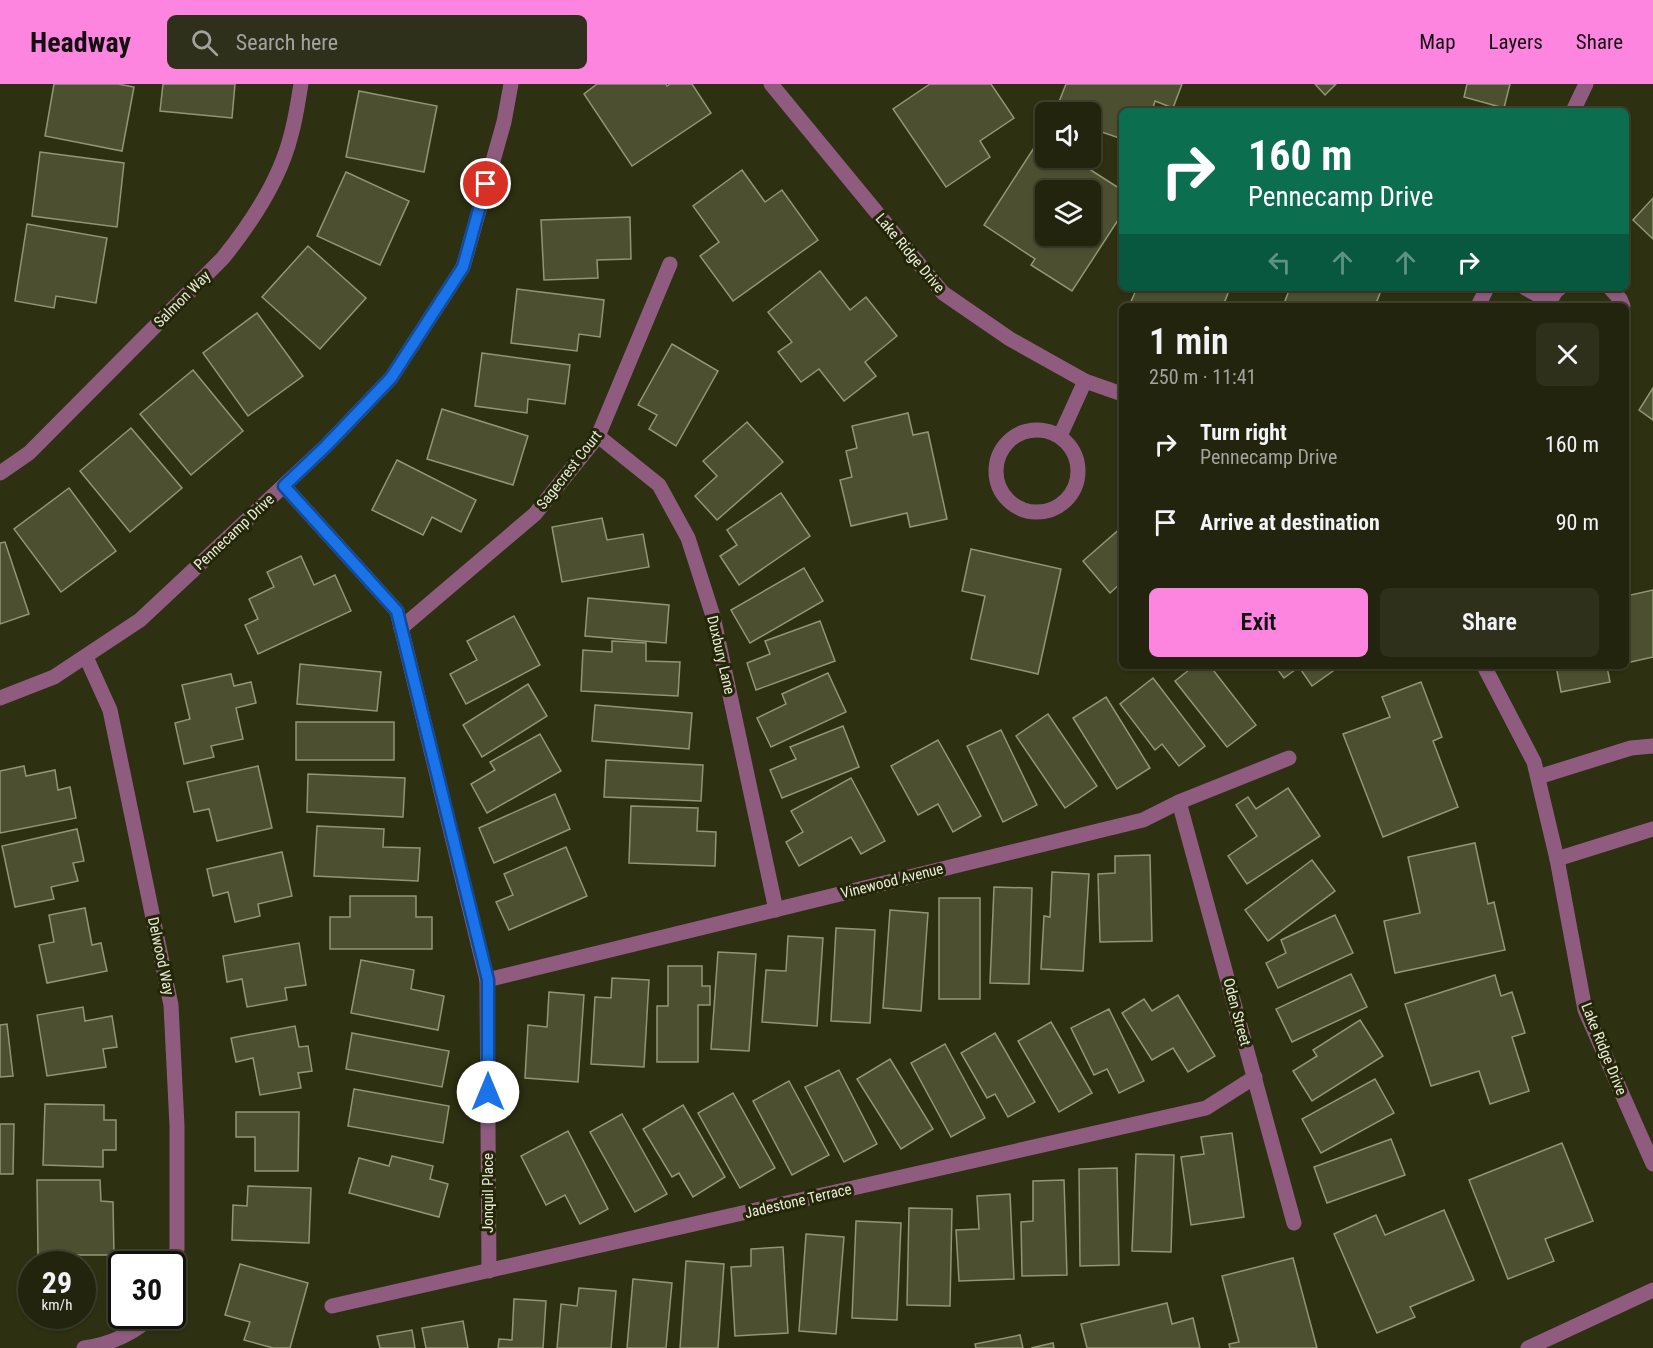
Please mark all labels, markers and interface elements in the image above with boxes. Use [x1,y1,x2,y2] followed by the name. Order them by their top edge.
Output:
[167,15,587,69] search box
[30,26,131,59] text: Headway
[188,26,221,59] icon: search
[236,30,338,55] text: Search here
[1419,30,1456,54] text: Map
[1489,30,1543,54] text: Layers
[1576,30,1623,54] text: Share
[1035,102,1101,246] map controls
[1035,102,1101,168] button: sound
[1248,131,1353,180] text: 160 m
[1149,132,1227,210] icon: right
[460,158,511,209] pin
[469,167,502,200] icon: arrive
[1035,180,1101,246] button: layers
[1248,181,1433,213] text: Pennecamp Drive
[872,210,948,296] street label: Lake Ridge Drive
[1263,246,1296,279] icon: left
[1326,246,1359,279] icon: ahead
[1389,246,1422,279] icon: ahead
[1452,246,1485,279] icon: right
[150,267,214,331] street label: Salmon Way
[1149,321,1229,363] text: 1 min
[1536,323,1599,386] button: close
[1149,365,1256,389] text: 250 m · 11:41
[1200,420,1287,445] text: Turn right
[533,427,605,513] street label: Sagecrest Court
[1149,428,1182,461] icon: right
[1545,432,1599,457] text: 160 m
[1200,445,1337,469] text: Pennecamp Drive
[190,490,278,574] street label: Pennecamp Drive
[1149,506,1182,539] icon: arrive
[1200,510,1380,535] text: Arrive at destination
[1556,510,1599,535] text: 90 m
[1149,588,1368,657] button: Exit
[1380,588,1599,657] button: Share
[703,614,739,696] street label: Duxbury Lane
[839,860,945,902] street label: Vinewood Avenue
[144,915,178,997] street label: Delwood Way
[1219,976,1255,1048] street label: Oden Street
[1577,1000,1631,1098] street label: Lake Ridge Drive
[456,1060,520,1124] position arrow
[479,1153,497,1233] street label: Jonquil Place
[743,1180,853,1222] street label: Jadestone Terrace
[108,1251,186,1329] speed limit sign: 30
[42,1265,72,1300] text: 29
[42,1296,72,1314] text: km/h

